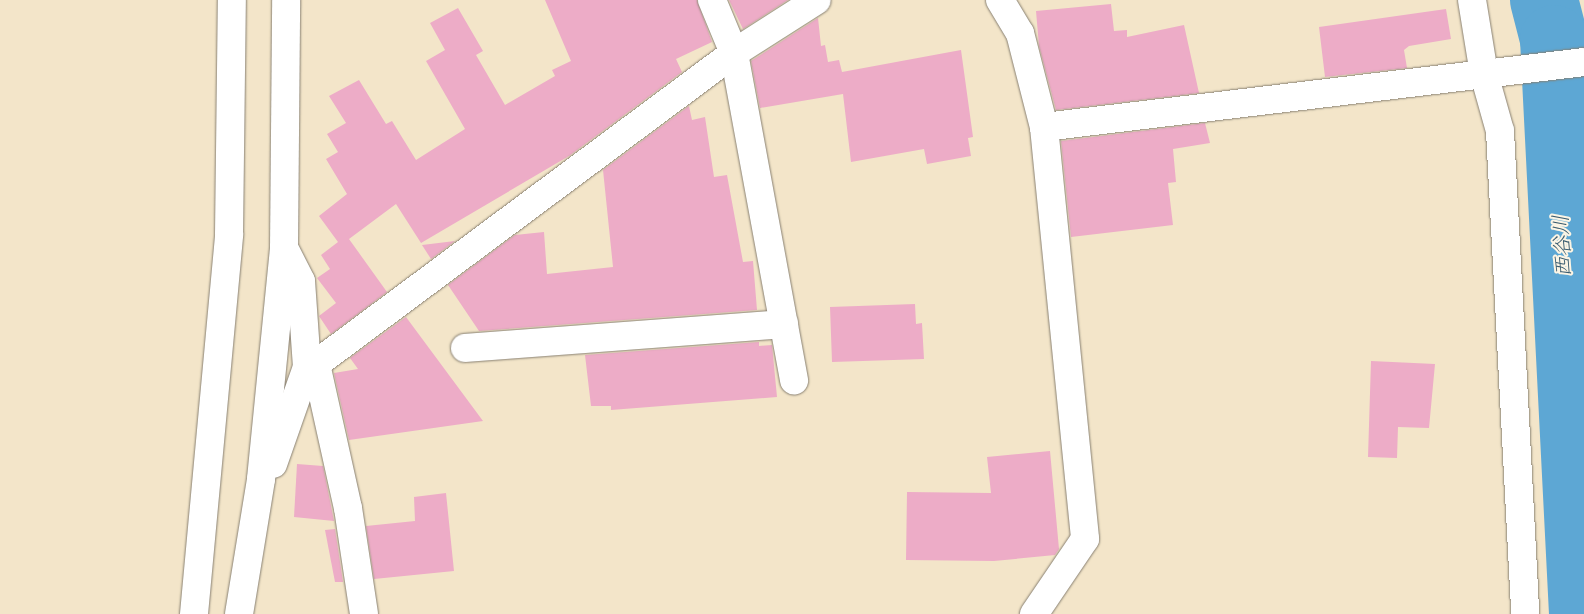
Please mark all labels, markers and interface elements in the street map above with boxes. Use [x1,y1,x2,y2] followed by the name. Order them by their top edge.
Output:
[1550,214,1578,278] water label: 西谷川

